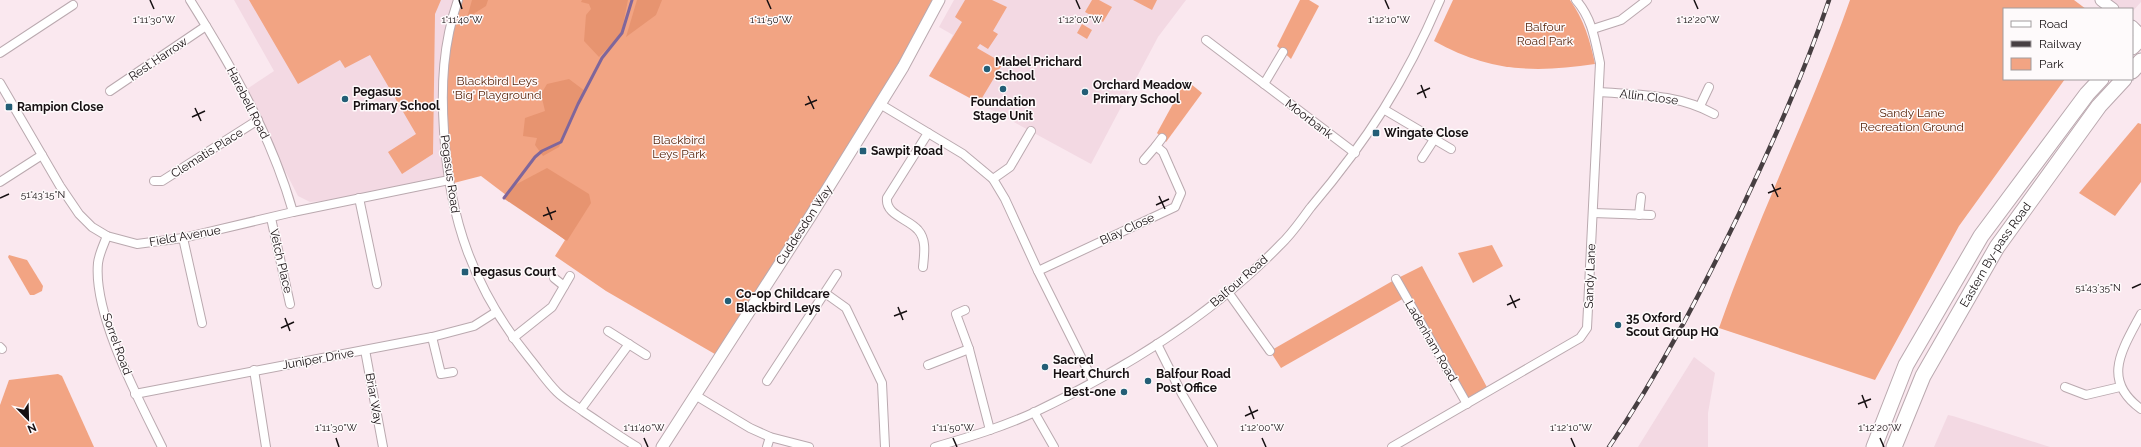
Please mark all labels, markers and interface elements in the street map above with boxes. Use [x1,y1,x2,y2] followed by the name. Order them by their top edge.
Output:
[2003,8,2133,80] legend
[133,14,175,25] text: 1°11'30"W
[441,14,483,25] text: 1°11'40"W
[750,14,792,25] text: 1°11'50"W
[1058,14,1102,25] text: 1°12'00"W
[1368,14,1410,25] text: 1°12'10"W
[1677,14,1720,25] text: 1°12'20"W
[2039,17,2068,31] text: Road
[1517,20,1574,48] park label: Balfour Road Park
[126,34,190,84] street label: Rest Harrow
[2039,37,2082,51] text: Railway
[995,55,1082,83] place label: Mabel Prichard School
[2039,57,2064,71] text: Park
[982,64,992,74] marker: Mabel Prichard School
[224,65,272,141] street label: Harebell Road
[452,74,542,102] park label: Blackbird Leys 'Big' Playground
[1093,78,1193,106] place label: Orchard Meadow Primary School
[998,84,1008,94] marker: Foundation Stage Unit
[353,85,440,113] place label: Pegasus Primary School
[1619,86,1679,108] street label: Allin Close
[1080,87,1090,97] marker: Orchard Meadow Primary School
[340,94,350,104] marker: Pegasus Primary School
[970,95,1036,123] place label: Foundation Stage Unit
[1282,96,1336,142] street label: Moorbank
[17,100,103,114] place label: Rampion Close
[4,102,14,112] marker: Rampion Close
[1860,106,1964,134] park label: Sandy Lane Recreation Ground
[168,125,246,181] street label: Clematis Place
[1384,126,1468,140] place label: Wingate Close
[1371,128,1381,138] marker: Wingate Close
[652,133,706,161] park label: Blackbird Leys Park
[438,134,462,214] street label: Pegasus Road
[871,144,943,158] place label: Sawpit Road
[858,146,868,156] marker: Sawpit Road
[773,182,835,267] street label: Cuddesdon Way
[21,189,65,200] text: 51°43'15"N
[1957,200,2034,310] street label: Eastern By-pass Road
[1098,210,1156,248] street label: Blay Close
[148,223,222,249] street label: Field Avenue
[267,227,295,295] street label: Vetch Place
[1582,243,1598,309] street label: Sandy Lane
[1207,252,1271,310] street label: Balfour Road
[473,265,557,279] place label: Pegasus Court
[460,267,470,277] marker: Pegasus Court
[2075,282,2121,293] text: 51°43'35"N
[736,287,830,315] place label: Co-op Childcare Blackbird Leys
[723,296,733,306] marker: Co-op Childcare Blackbird Leys
[1402,298,1460,384] street label: Ladenham Road
[99,311,135,377] street label: Sorrel Road
[1626,311,1719,339] place label: 35 Oxford Scout Group HQ
[1613,320,1623,330] marker: 35 Oxford Scout Group HQ
[281,346,355,372] street label: Juniper Drive
[1053,353,1130,381] place label: Sacred Heart Church
[1040,362,1050,372] marker: Sacred Heart Church
[1156,367,1231,395] place label: Balfour Road Post Office
[363,372,386,427] street label: Briar Way
[1143,376,1153,386] marker: Balfour Road Post Office
[1063,385,1116,399] place label: Best-one
[1119,387,1129,397] marker: Best-one
[8,399,48,439] north arrow
[25,420,38,435] text: N
[315,422,357,433] text: 1°11'30"W
[623,422,665,433] text: 1°11'40"W
[932,422,974,433] text: 1°11'50"W
[1240,422,1284,433] text: 1°12'00"W
[1550,422,1592,433] text: 1°12'10"W
[1859,422,1902,433] text: 1°12'20"W

